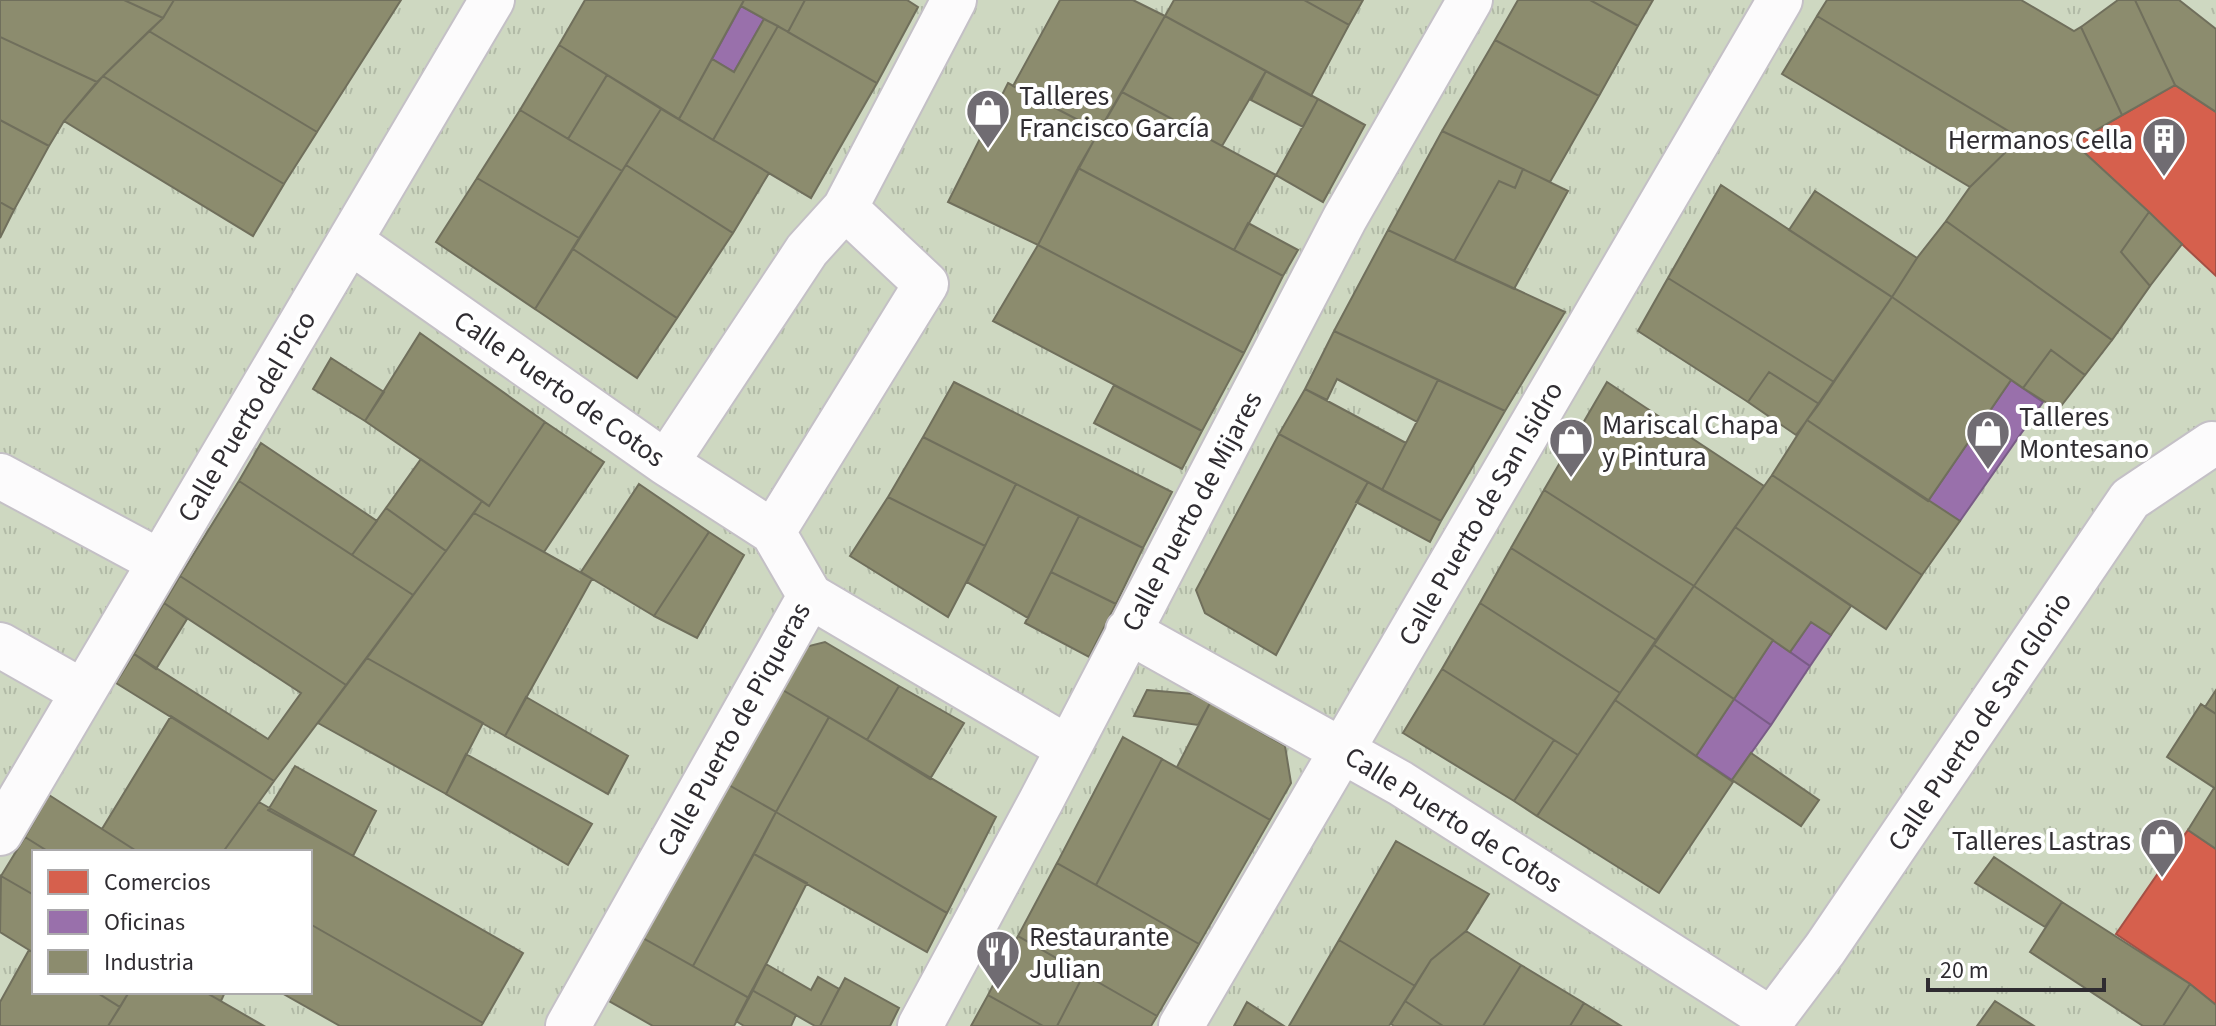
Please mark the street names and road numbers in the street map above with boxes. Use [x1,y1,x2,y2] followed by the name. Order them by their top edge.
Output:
[446,301,673,477] street label: Calle Puerto de Cotos
[168,303,326,530] street label: Calle Puerto del Pico
[1389,374,1573,653] street label: Calle Puerto de San Isidro
[1112,384,1272,639] street label: Calle Puerto de Mijares
[1878,584,2082,859] street label: Calle Puerto de San Glorio
[647,595,821,864] street label: Calle Puerto de Piqueras
[1337,737,1570,903] street label: Calle Puerto de Cotos

